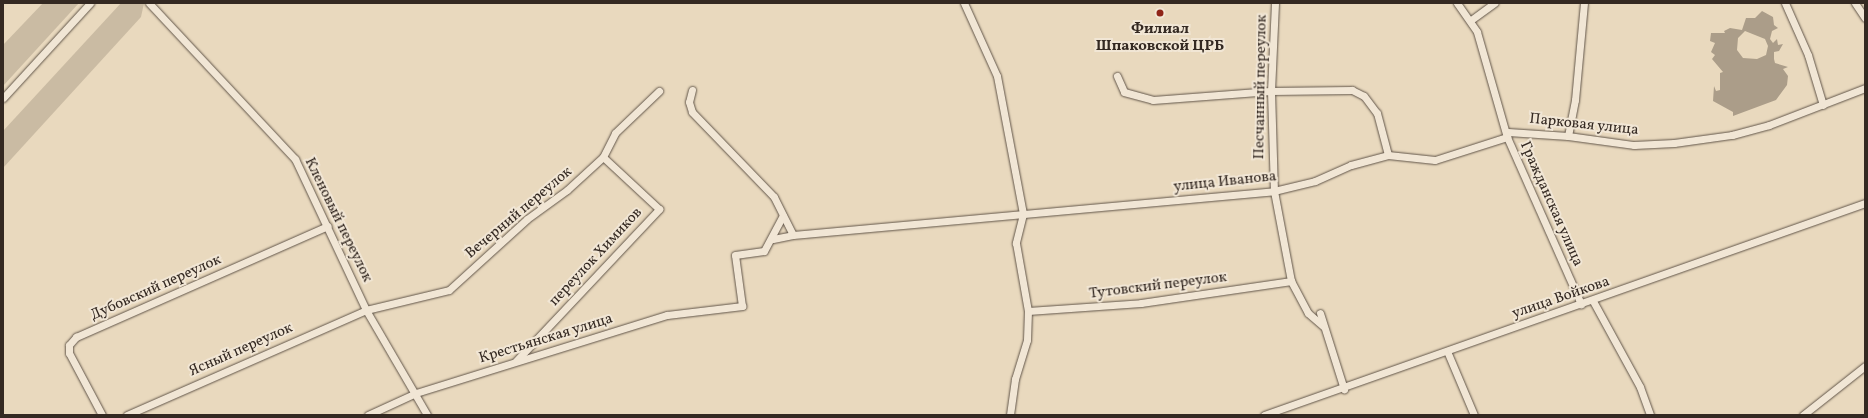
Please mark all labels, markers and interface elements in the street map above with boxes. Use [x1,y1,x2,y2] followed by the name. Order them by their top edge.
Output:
[1154,7,1166,19] marker: Филиал Шпаковской ЦРБ
[1251,14,1271,160] street label: Песчанный переулок
[1096,20,1224,55] place label: Филиал Шпаковской ЦРБ
[1528,110,1640,140] street label: Парковая улица
[1515,138,1587,270] street label: Гражданская улица
[300,155,376,285] street label: Кленовый переулок
[462,163,576,263] street label: Вечерний переулок
[1173,168,1277,196] street label: улица Иванова
[546,204,646,310] street label: переулок Химиков
[88,251,224,325] street label: Дубовский переулок
[1088,269,1228,303] street label: Тутовский переулок
[1510,273,1612,323] street label: улица Войкова
[477,310,615,368] street label: Крестьянская улица
[186,319,296,381] street label: Ясный переулок

